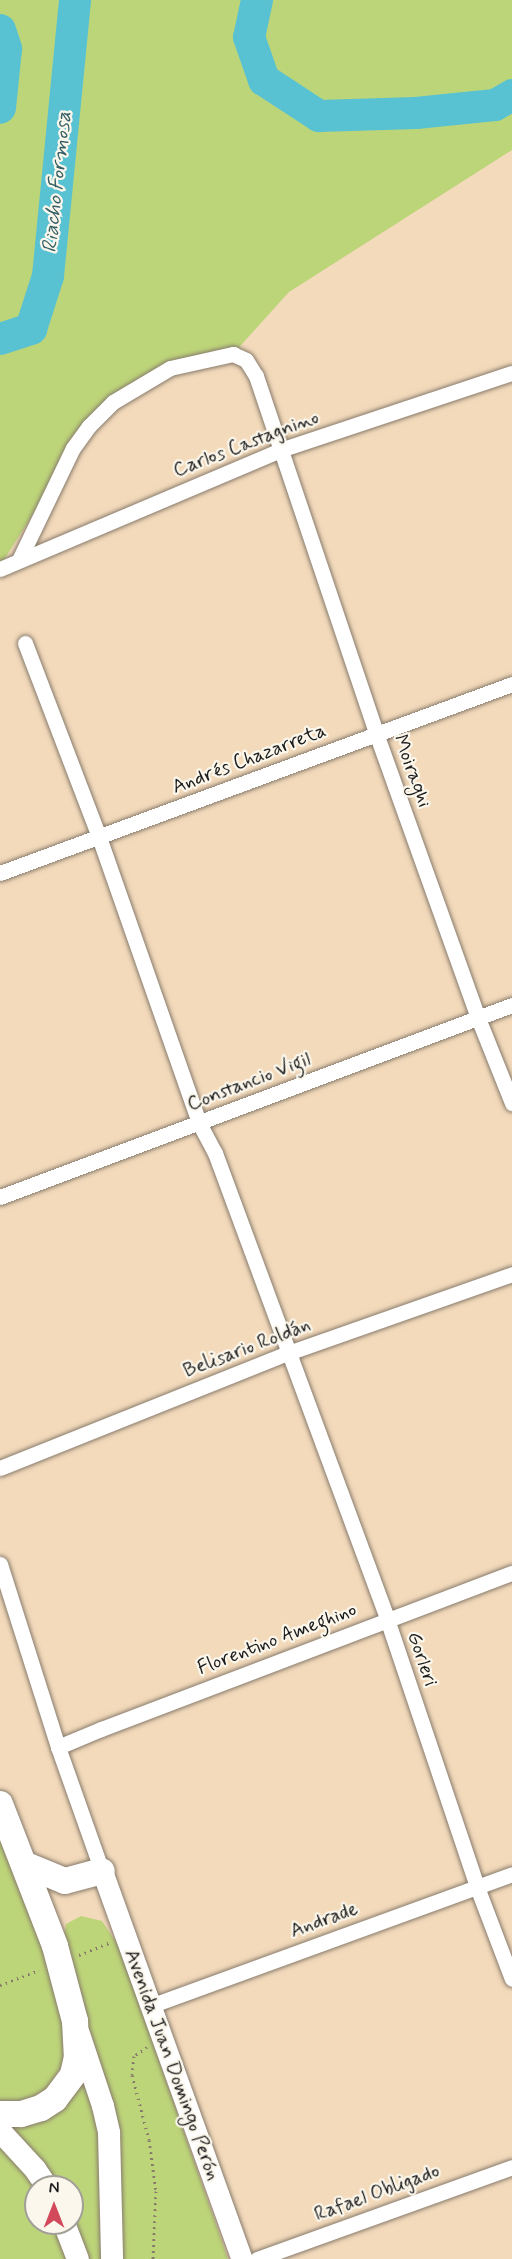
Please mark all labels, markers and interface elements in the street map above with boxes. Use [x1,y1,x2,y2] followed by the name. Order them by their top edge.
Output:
[37,109,77,255] water label: Riacho Formosa
[169,405,323,483] street label: Carlos Castagnino
[168,718,330,800] street label: Andrés Chazarreta
[388,731,436,811] street label: Moiraghi
[184,1047,314,1117] street label: Constancio Vigil
[180,1313,314,1383] street label: Belisario Roldán
[194,1598,360,1680] street label: Florentino Ameghino
[402,1629,442,1689] street label: Gorleri
[287,1897,361,1943] street label: Andrade
[118,1943,226,2187] street label: Avenida Juan Domingo Perón
[311,2159,443,2227] street label: Rafael Obligado
[24,2175,84,2235] north arrow
[49,2178,59,2199] text: N

